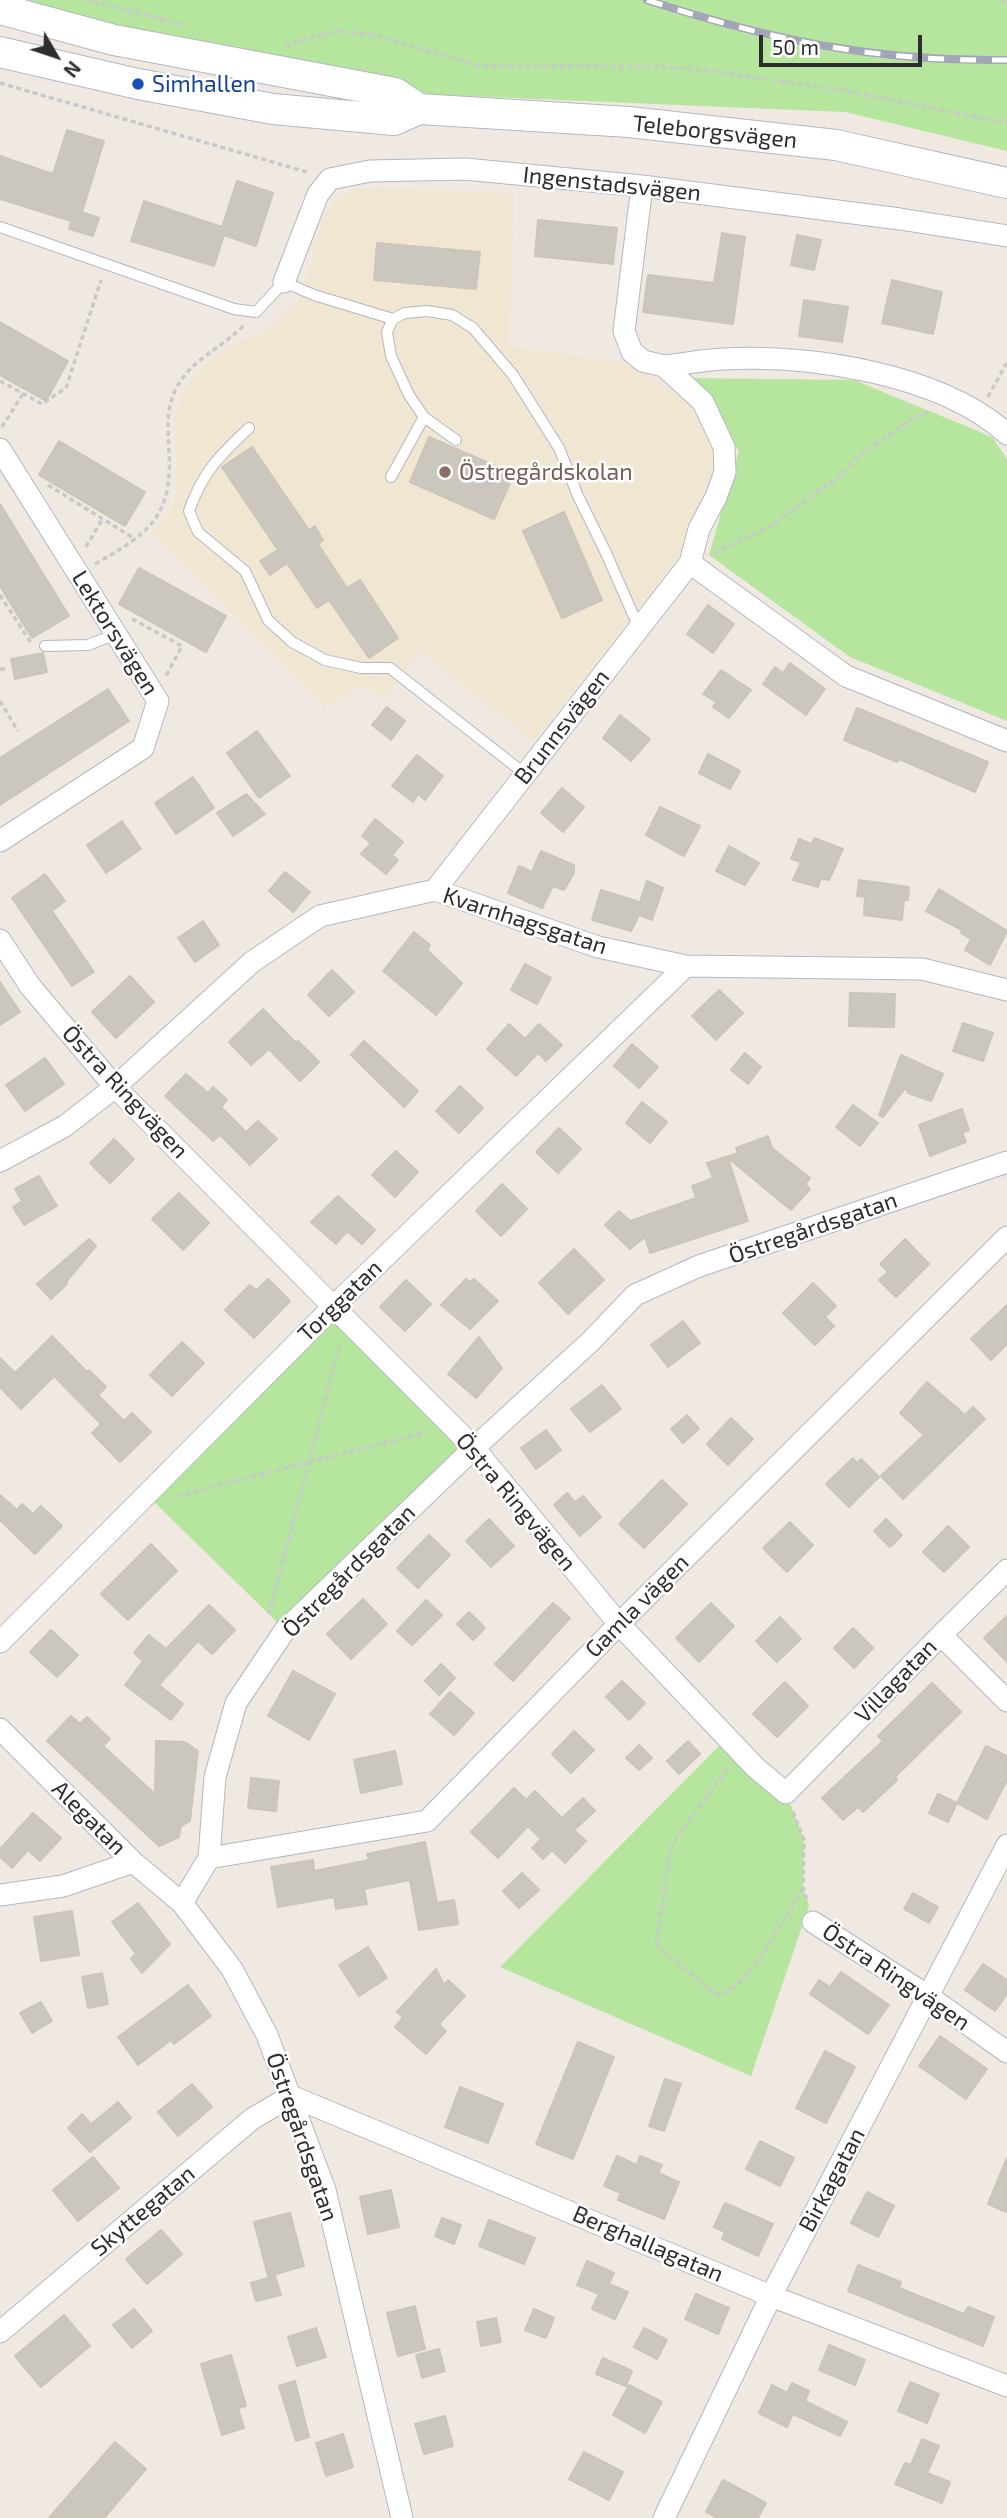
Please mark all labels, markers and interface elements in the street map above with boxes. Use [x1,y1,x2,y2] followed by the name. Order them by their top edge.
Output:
[21,21,91,91] north arrow
[762,21,925,65] scale bar
[772,34,819,59] text: 50 m
[59,57,86,82] text: N
[152,70,256,98] place label: Simhallen
[130,76,146,92] marker: Simhallen
[631,110,799,154] street label: Teleborgsvägen
[522,161,702,207] street label: Ingenstadsvägen
[459,458,633,486] place label: Östregårdskolan
[437,464,453,480] marker: Östregårdskolan
[66,566,164,700] street label: Lektorsvägen
[509,664,615,790] street label: Brunnsvägen
[439,881,611,961] street label: Kvarnhagsgatan
[56,1020,194,1164] street label: Östra Ringvägen
[725,1186,901,1270] street label: Östregårdsgatan
[292,1254,388,1348] street label: Torggatan
[450,1427,582,1577] street label: Östra Ringvägen
[277,1499,421,1643] street label: Östregårdsgatan
[580,1549,694,1663] street label: Gamla vägen
[849,1633,943,1729] street label: Villagatan
[46,1775,132,1861] street label: Alegatan
[817,1917,975,2037] street label: Östra Ringvägen
[260,2049,344,2225] street label: Östregårdsgatan
[793,2123,871,2237] street label: Birkagatan
[86,2160,200,2262] street label: Skyttegatan
[569,2200,727,2288] street label: Berghallagatan

